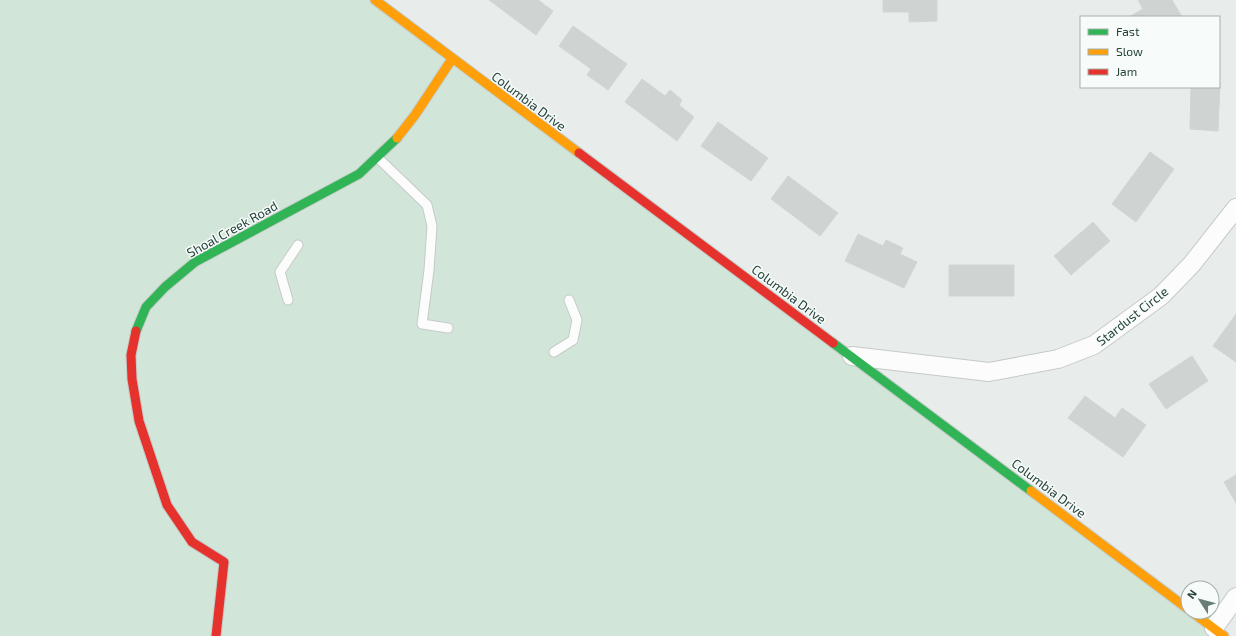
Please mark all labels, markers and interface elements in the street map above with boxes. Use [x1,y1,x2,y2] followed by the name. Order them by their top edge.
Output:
[1080,16,1220,88] legend
[1116,24,1140,38] text: Fast
[1116,44,1143,58] text: Slow
[1116,64,1137,78] text: Jam
[489,68,569,134] street label: Columbia Drive
[184,197,280,261] street label: Shoal Creek Road
[749,261,829,327] street label: Columbia Drive
[1093,283,1171,349] street label: Stardust Circle
[1009,455,1089,521] street label: Columbia Drive
[1180,580,1220,620] north arrow
[1184,587,1199,601] text: N

